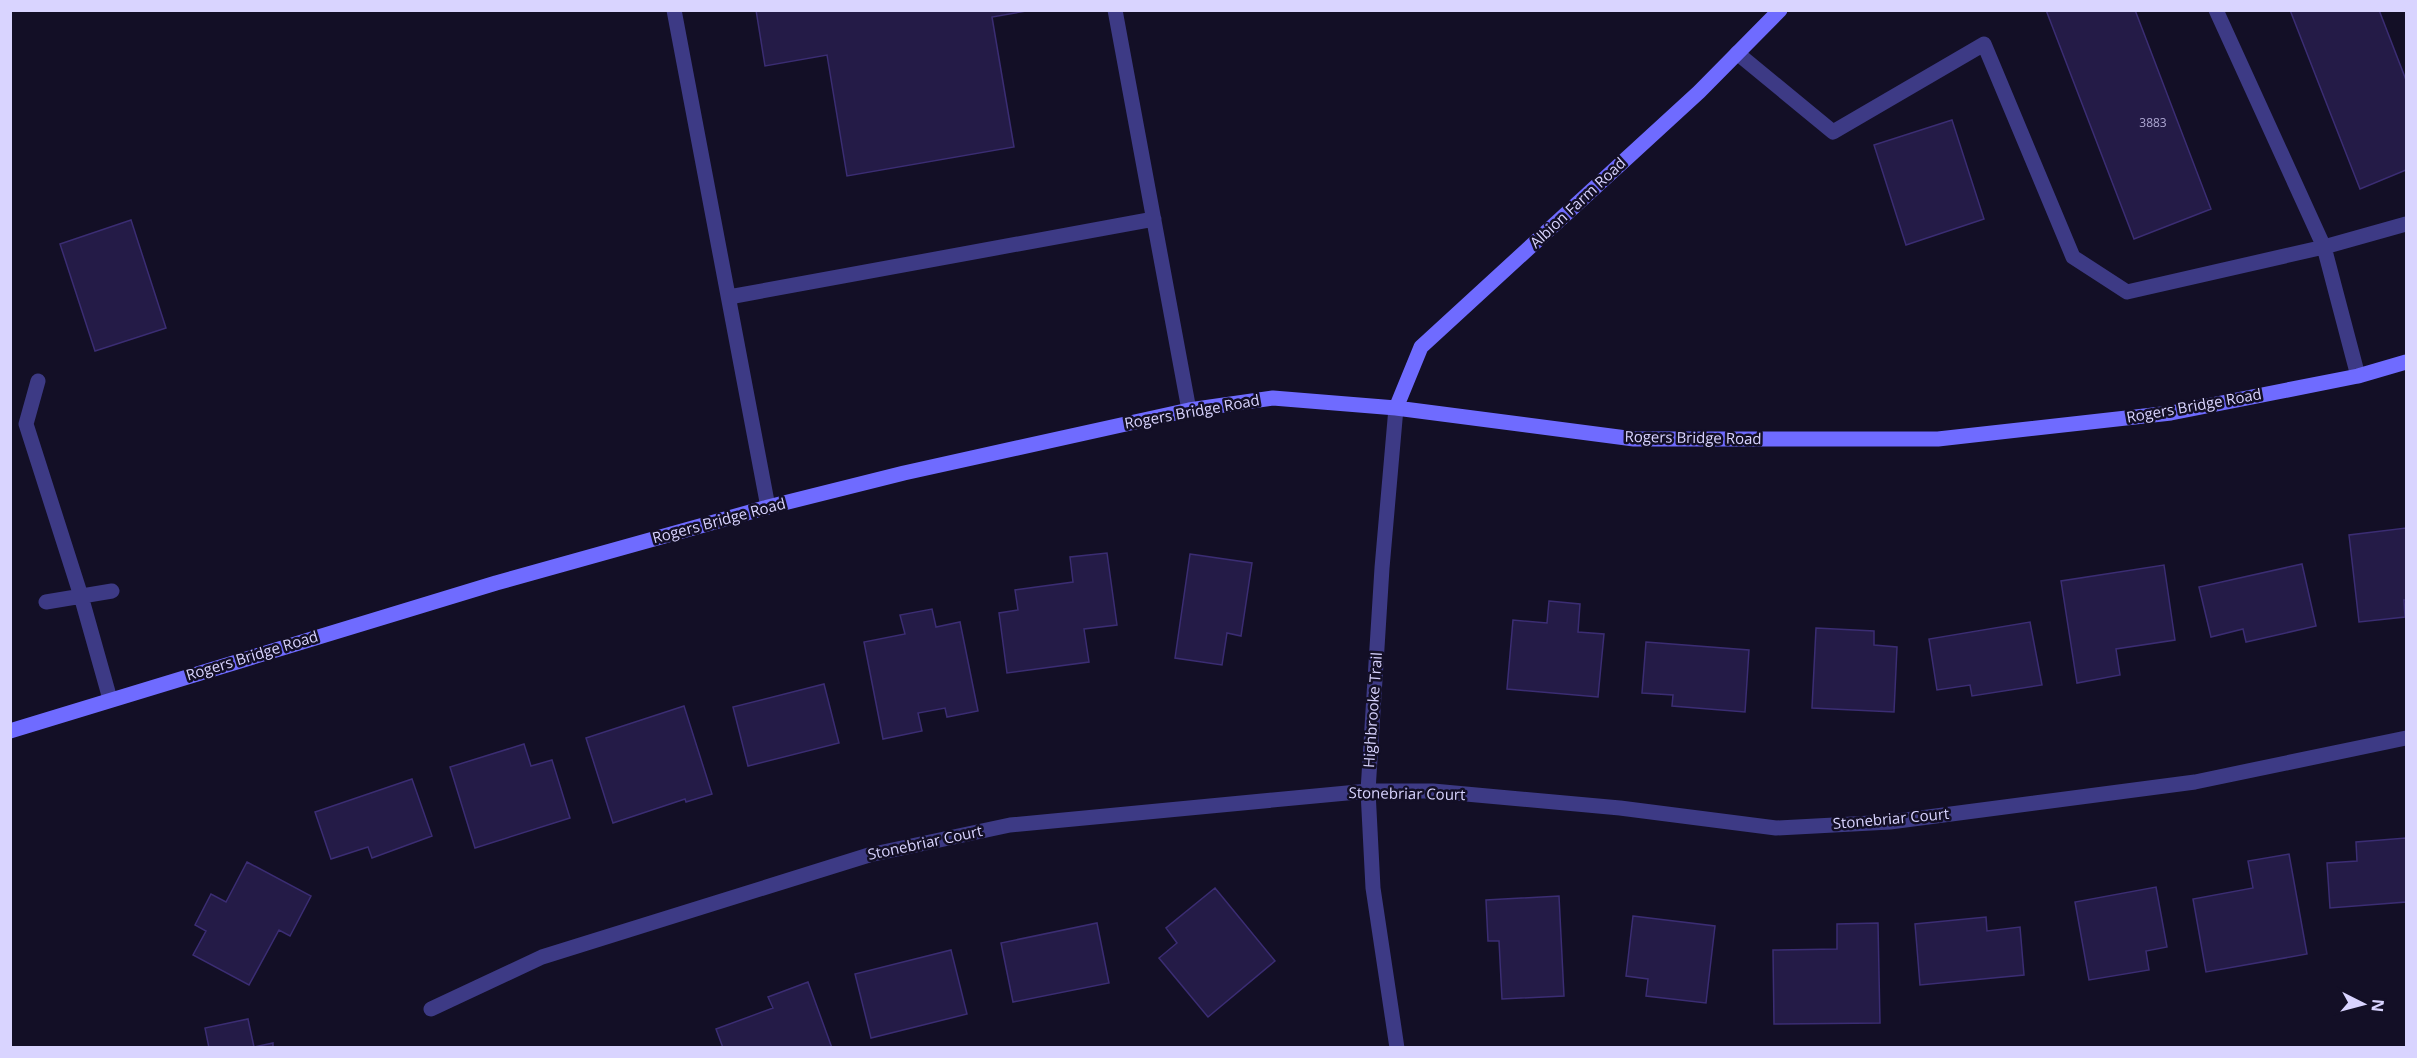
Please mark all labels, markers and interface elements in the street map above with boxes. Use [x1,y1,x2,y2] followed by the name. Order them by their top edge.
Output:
[2139,114,2167,131] house number: 3883
[1525,153,1630,252] street label: Albion Farm Road
[2125,383,2263,427] street label: Rogers Bridge Road
[1123,389,1261,433] street label: Rogers Bridge Road
[1624,426,1762,448] street label: Rogers Bridge Road
[650,493,788,547] street label: Rogers Bridge Road
[183,625,320,685] street label: Rogers Bridge Road
[1358,651,1386,769] street label: Highbrooke Trail
[1348,782,1466,804] street label: Stonebriar Court
[1832,803,1950,833] street label: Stonebriar Court
[866,820,984,864] street label: Stonebriar Court
[2333,974,2393,1034] north arrow
[2366,998,2390,1013] text: N

